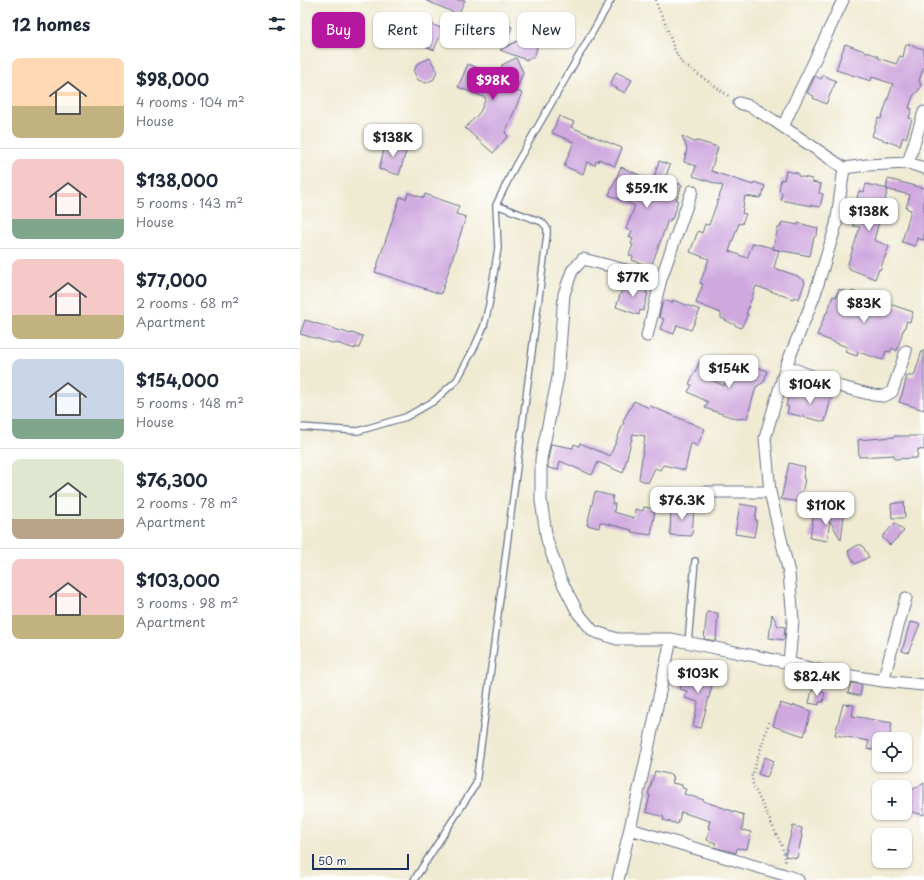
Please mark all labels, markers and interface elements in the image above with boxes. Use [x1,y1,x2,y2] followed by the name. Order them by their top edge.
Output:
[12,11,90,37] text: 12 homes
[312,12,365,48] chip: Buy
[373,12,432,48] chip: Rent
[440,12,509,48] chip: Filters
[517,12,575,48] chip: New
[266,13,288,35] icon: filters
[136,66,209,92] text: $98,000
[469,67,517,101] pin: $98K
[476,70,510,89] text: $98K
[44,74,92,122] icon: home
[136,92,245,111] text: 4 rooms · 104 m²
[136,111,174,130] text: House
[365,124,421,158] pin: $138K
[373,127,413,146] text: $138K
[136,167,218,193] text: $138,000
[44,175,92,223] icon: home
[614,175,680,209] pin: $59.1K
[626,178,668,197] text: $59.1K
[136,193,243,212] text: 5 rooms · 143 m²
[841,198,897,232] pin: $138K
[849,201,889,220] text: $138K
[136,212,174,231] text: House
[609,264,657,298] pin: $77K
[136,267,207,293] text: $77,000
[617,267,649,286] text: $77K
[44,275,92,323] icon: home
[840,290,888,324] pin: $83K
[136,293,239,312] text: 2 rooms · 68 m²
[847,293,881,312] text: $83K
[136,312,205,331] text: Apartment
[701,355,757,389] pin: $154K
[708,358,750,377] text: $154K
[136,367,219,393] text: $154,000
[782,371,838,405] pin: $104K
[789,374,831,393] text: $104K
[44,375,92,423] icon: home
[136,393,244,412] text: 5 rooms · 148 m²
[136,412,174,431] text: House
[136,467,208,493] text: $76,300
[44,475,92,523] icon: home
[649,487,715,521] pin: $76.3K
[659,490,705,509] text: $76.3K
[798,492,854,526] pin: $110K
[136,493,238,512] text: 2 rooms · 78 m²
[806,495,846,514] text: $110K
[136,512,205,531] text: Apartment
[136,567,220,593] text: $103,000
[44,575,92,623] icon: home
[136,593,238,612] text: 3 rooms · 98 m²
[136,612,205,631] text: Apartment
[670,660,726,694] pin: $103K
[677,663,719,682] text: $103K
[784,663,850,697] pin: $82.4K
[794,666,840,685] text: $82.4K
[872,732,912,868] map controls
[872,732,912,772] button: locate
[872,780,912,820] button: +
[872,828,912,868] button: −
[312,852,409,871] scale bar
[318,852,347,869] text: 50 m

